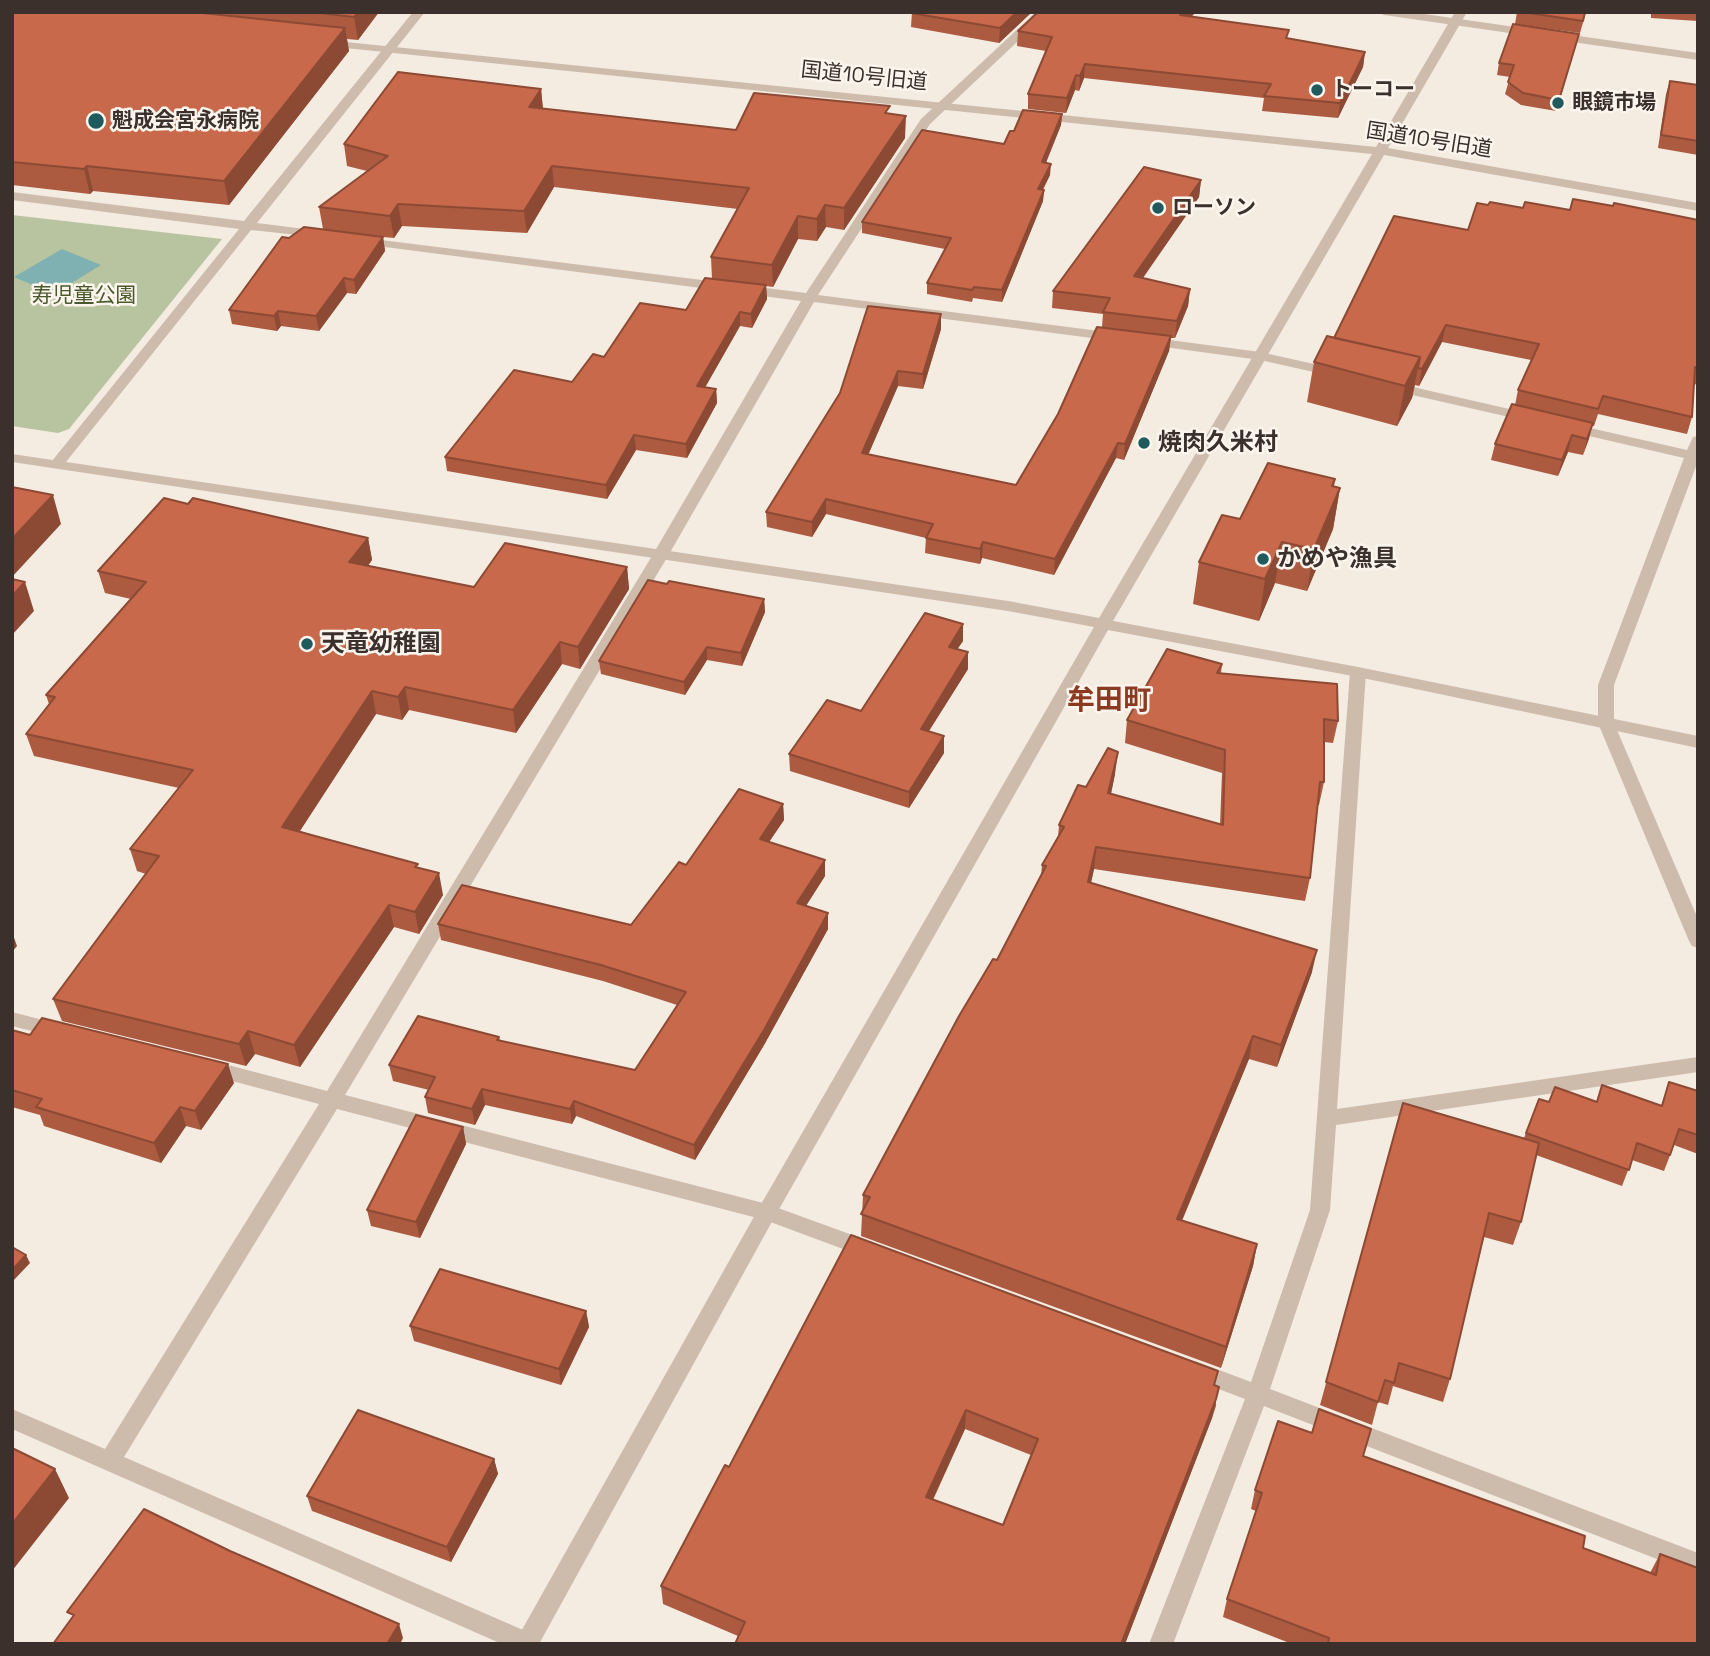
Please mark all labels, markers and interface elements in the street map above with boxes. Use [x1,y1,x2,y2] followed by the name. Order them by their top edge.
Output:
[799,58,929,96] street label: 国道10号旧道
[1331,77,1415,103] place label: トーコー
[1309,82,1325,98] marker: トーコー
[1572,90,1656,116] place label: 眼鏡市場
[1550,95,1566,111] marker: 眼鏡市場
[112,108,259,134] place label: 魁成会宮永病院
[86,111,106,131] marker: 魁成会宮永病院
[1364,119,1494,163] street label: 国道10号旧道
[1172,195,1256,221] place label: ローソン
[1150,200,1166,216] marker: ローソン
[32,283,136,309] park label: 寿児童公園
[1158,429,1278,457] place label: 焼肉久米村
[1136,435,1152,451] marker: 焼肉久米村
[1277,545,1397,573] place label: かめや漁具
[1255,551,1271,567] marker: かめや漁具
[321,630,441,658] place label: 天竜幼稚園
[299,636,315,652] marker: 天竜幼稚園
[1067,684,1151,718] district label: 牟田町

